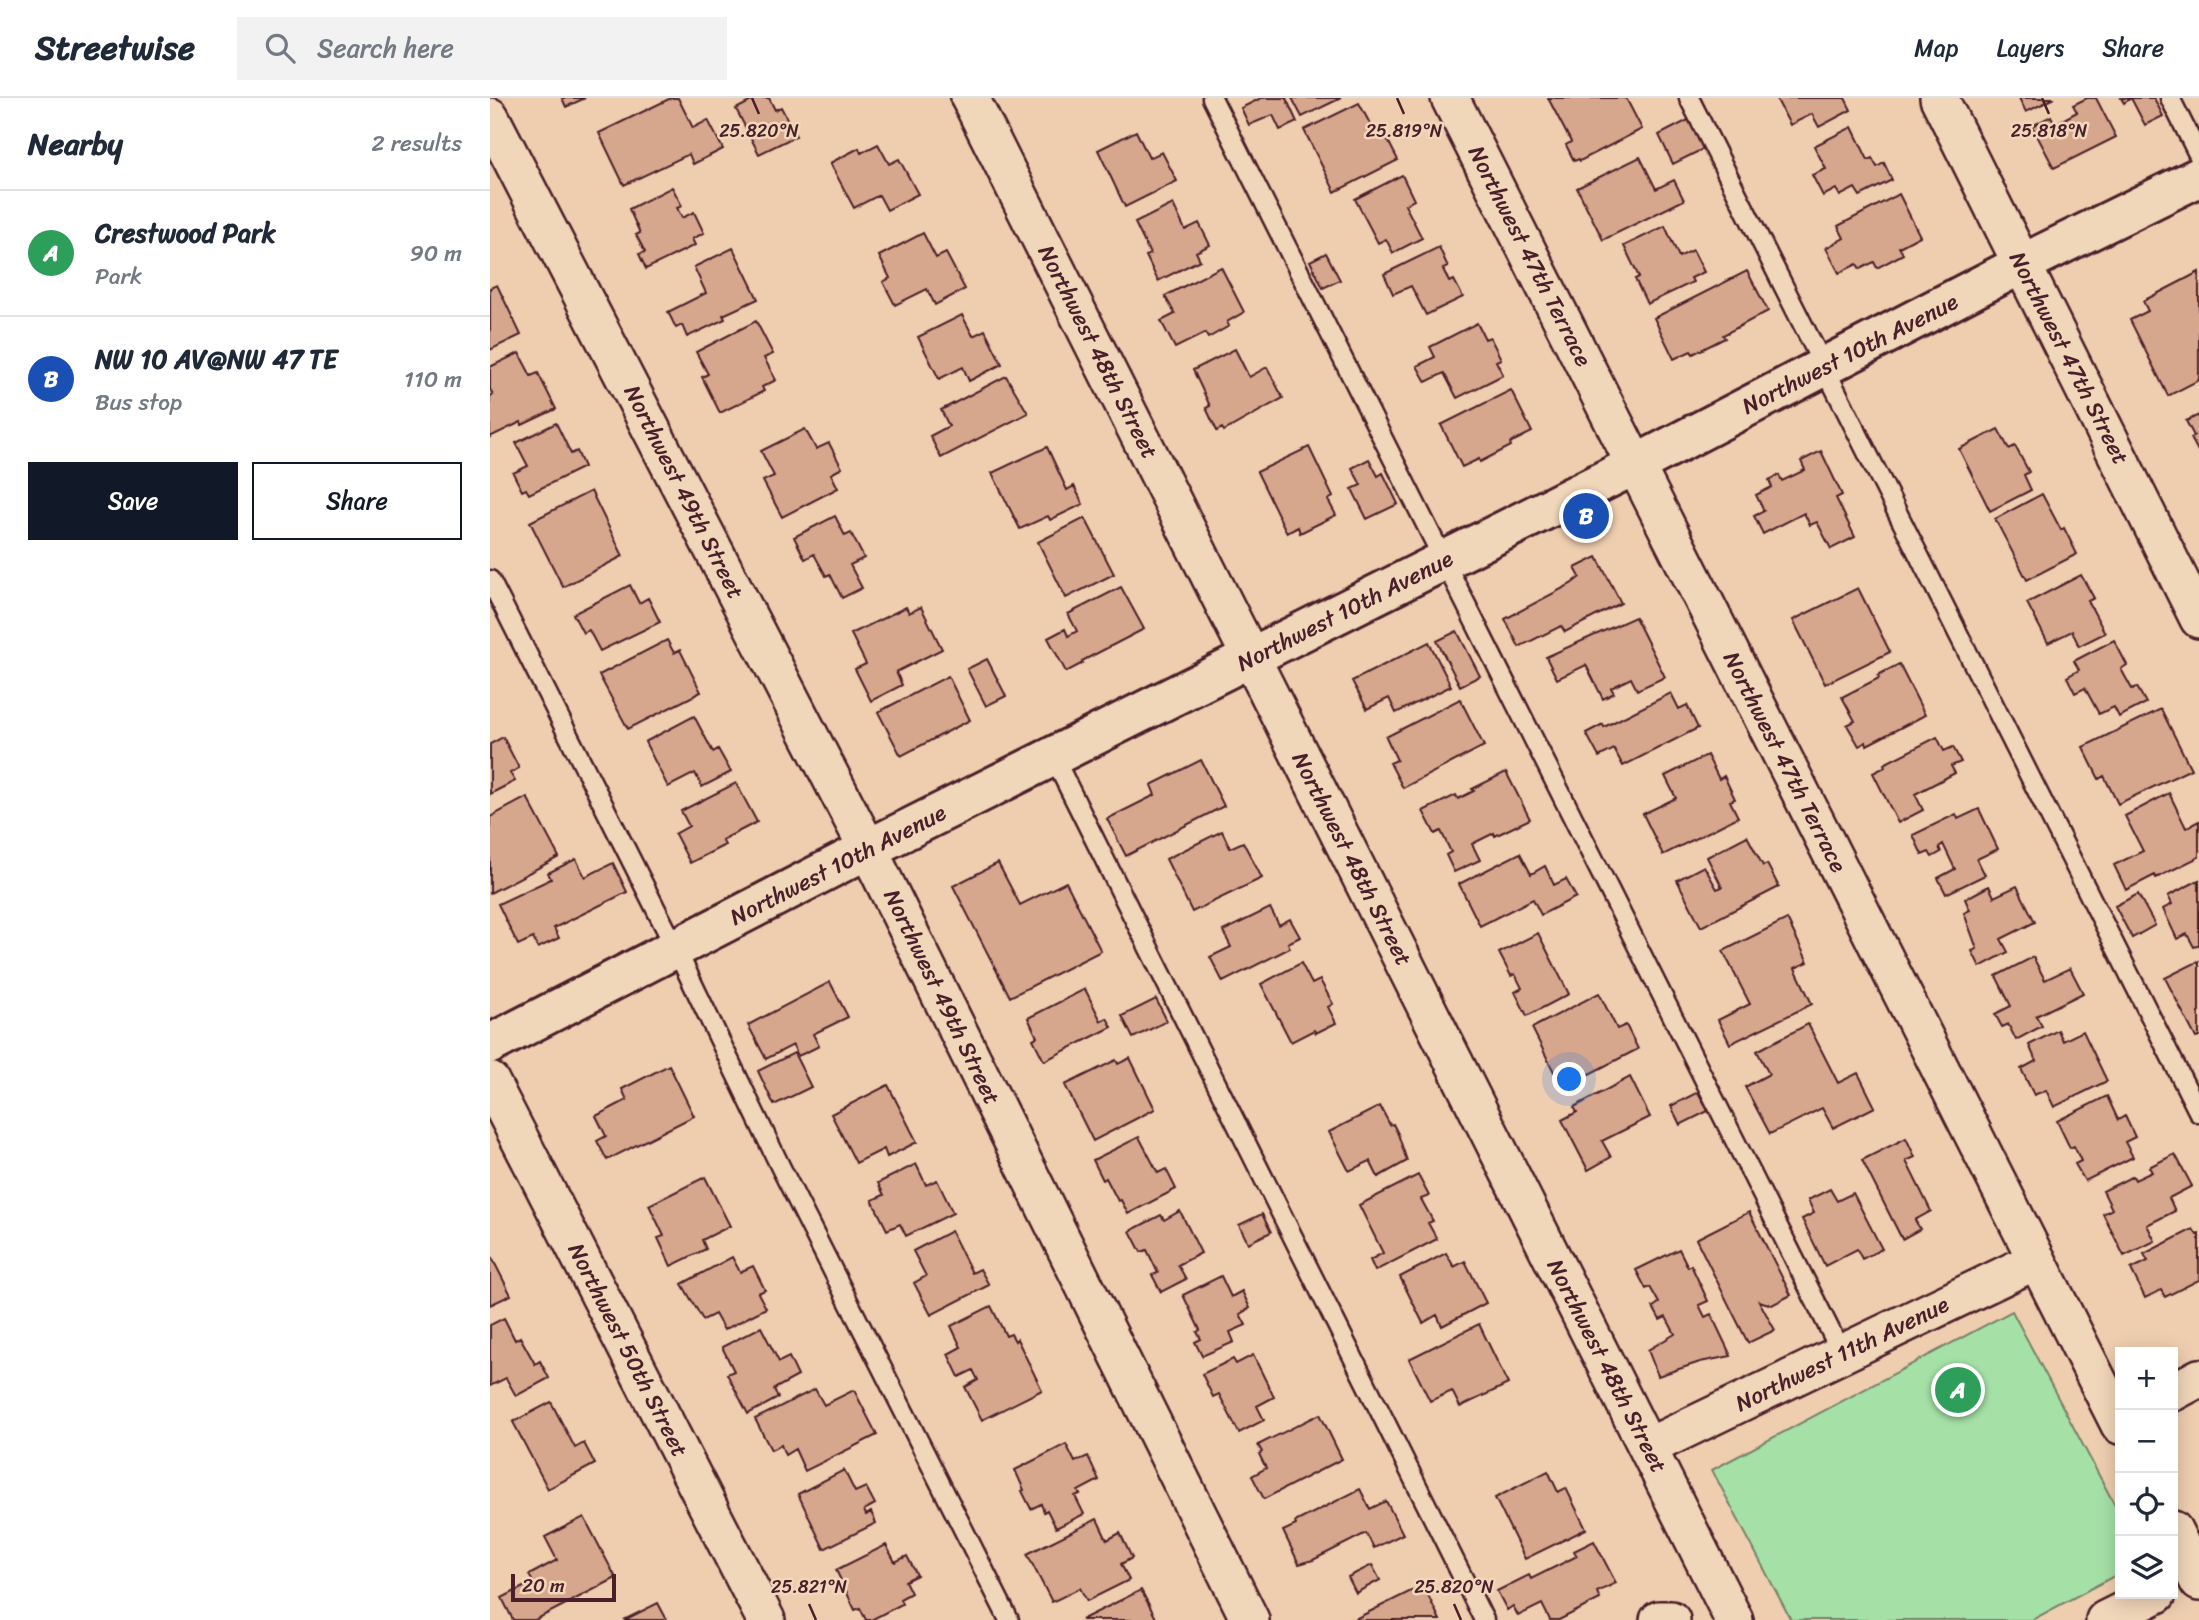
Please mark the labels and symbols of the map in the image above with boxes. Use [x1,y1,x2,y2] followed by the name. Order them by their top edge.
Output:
[719,115,799,147] text: 25.820°N
[1366,115,1443,147] text: 25.819°N
[2011,115,2088,147] text: 25.818°N
[1456,138,1604,374] street label: Northwest 47th Terrace
[1026,238,1170,466] street label: Northwest 48th Street
[1997,244,2141,472] street label: Northwest 47th Street
[1734,282,1966,426] street label: Northwest 10th Avenue
[612,377,756,607] street label: Northwest 49th Street
[1563,490,1609,542] pin: B
[1229,539,1461,683] street label: Northwest 10th Avenue
[1711,644,1859,880] street label: Northwest 47th Terrace
[1280,745,1424,973] street label: Northwest 48th Street
[722,793,954,937] street label: Northwest 10th Avenue
[872,882,1012,1112] street label: Northwest 49th Street
[1552,1062,1586,1096] your location
[556,1235,700,1465] street label: Northwest 50th Street
[1535,1252,1679,1480] street label: Northwest 48th Street
[1728,1284,1956,1424] street label: Northwest 11th Avenue
[1935,1364,1981,1416] pin: A
[511,1571,616,1603] scale bar
[771,1571,848,1603] text: 25.821°N
[1414,1571,1494,1603] text: 25.820°N

